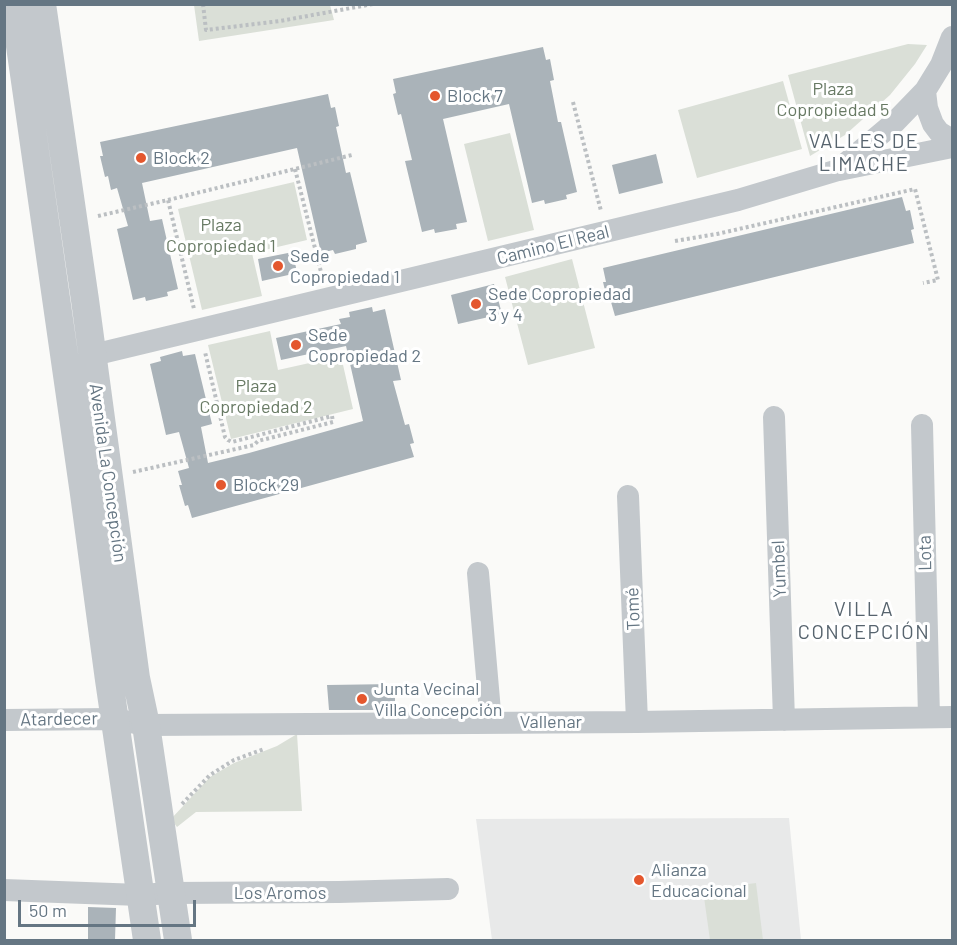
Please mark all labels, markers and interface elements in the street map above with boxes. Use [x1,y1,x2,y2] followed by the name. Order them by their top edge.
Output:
[777,78,889,121] park label: Plaza Copropiedad 5
[447,85,503,107] place label: Block 7
[428,89,442,103] marker: Block 7
[809,129,919,176] district label: VALLES DE LIMACHE
[153,147,210,169] place label: Block 2
[134,151,148,165] marker: Block 2
[166,214,276,256] park label: Plaza Copropiedad 1
[495,221,611,269] street label: Camino El Real
[290,245,400,288] place label: Sede Copropiedad 1
[271,259,285,273] marker: Sede Copropiedad 1
[488,283,631,326] place label: Sede Copropiedad 3 y 4
[469,297,483,311] marker: Sede Copropiedad 3 y 4
[308,324,421,366] place label: Sede Copropiedad 2
[289,338,303,352] marker: Sede Copropiedad 2
[199,375,313,418] park label: Plaza Copropiedad 2
[85,382,131,564] street label: Avenida La Concepción
[233,474,299,496] place label: Block 29
[214,478,228,492] marker: Block 29
[914,535,936,571] street label: Lota
[767,540,791,598] street label: Yumbel
[621,587,645,631] street label: Tomé
[798,597,930,644] district label: VILLA CONCEPCIÓN
[374,678,503,720] place label: Junta Vecinal Villa Concepción
[355,692,369,706] marker: Junta Vecinal Villa Concepción
[20,708,98,730] street label: Atardecer
[520,711,582,733] street label: Vallenar
[651,859,747,902] place label: Alianza Educacional
[632,873,646,887] marker: Alianza Educacional
[234,882,326,904] street label: Los Aromos
[21,888,200,926] scale bar
[29,899,67,921] text: 50 m

